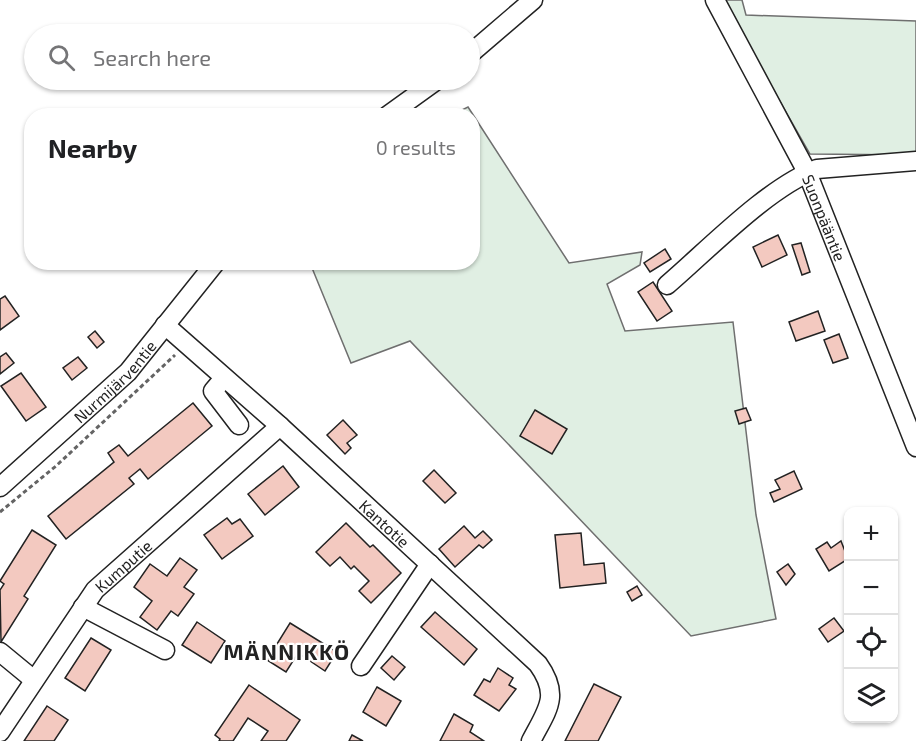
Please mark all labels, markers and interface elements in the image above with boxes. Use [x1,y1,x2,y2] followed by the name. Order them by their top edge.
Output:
[24,24,480,90] search box
[45,41,78,74] icon: search
[93,44,211,70] text: Search here
[48,132,137,163] text: Nearby
[376,135,456,159] text: 0 results
[799,172,851,263] street label: Suonpääntie
[69,336,159,426] street label: Nurmijärventie
[356,495,414,551] street label: Kantotie
[844,507,898,723] map controls
[844,507,898,561] button: +
[90,535,155,596] street label: Kumputie
[844,561,898,615] button: −
[844,615,898,669] button: locate
[223,638,351,664] district label: MÄNNIKKÖ
[844,669,898,723] button: layers

